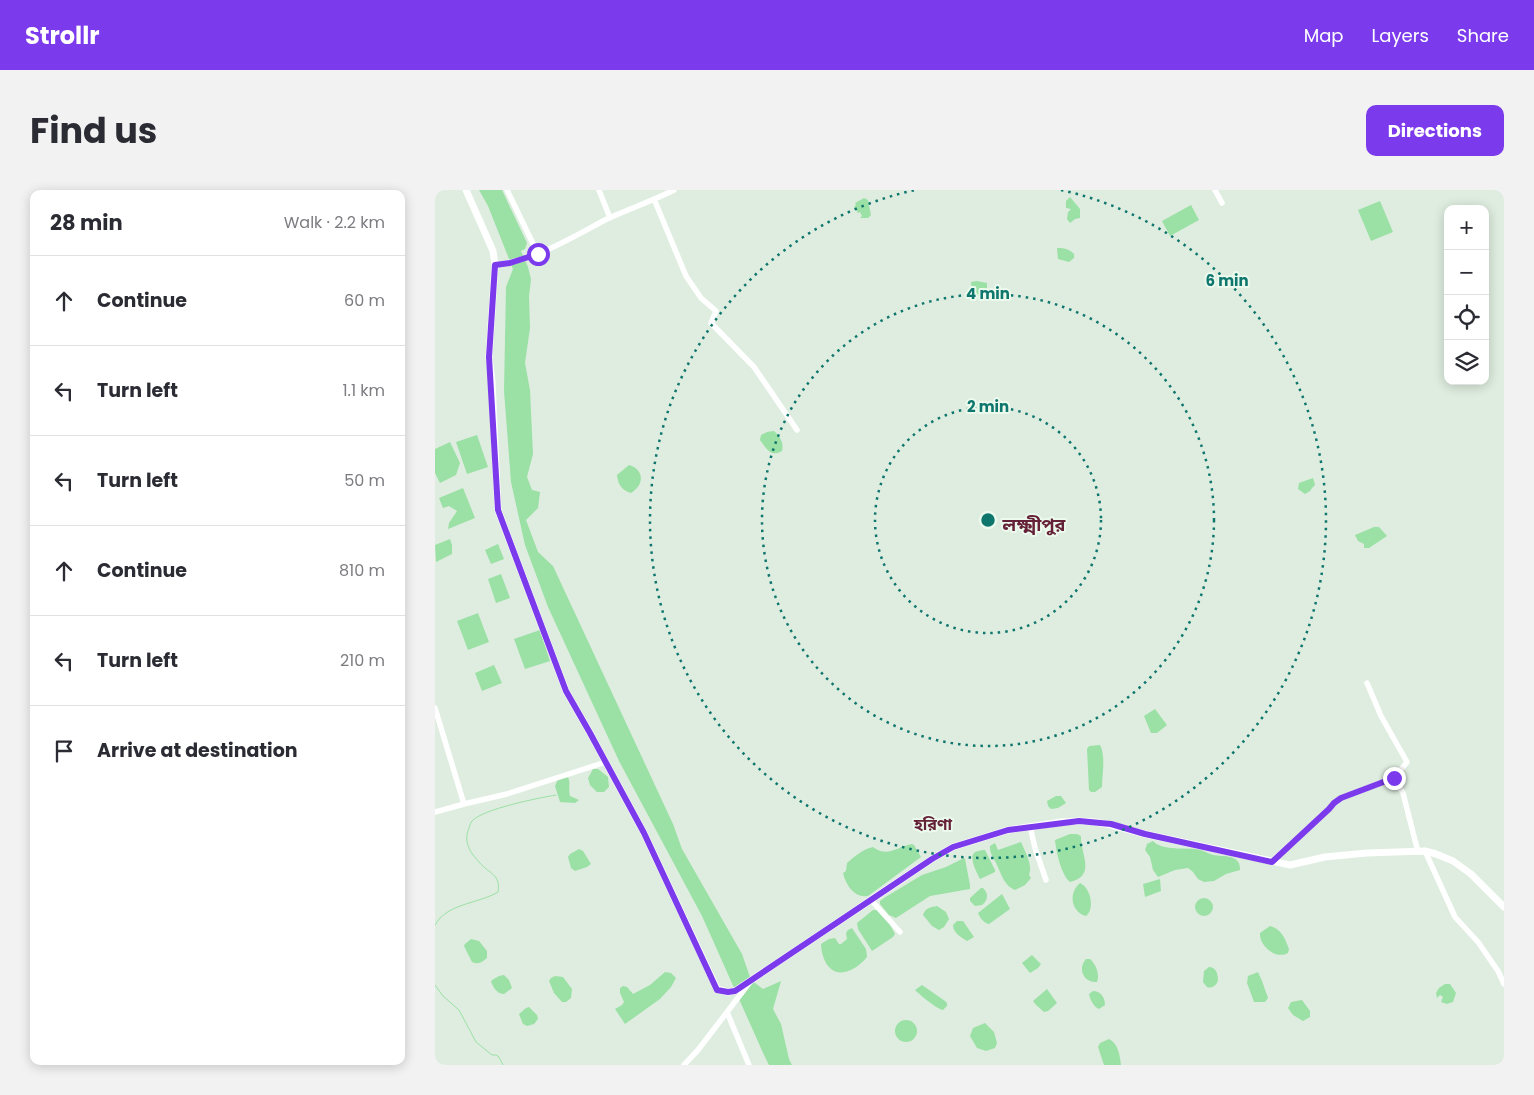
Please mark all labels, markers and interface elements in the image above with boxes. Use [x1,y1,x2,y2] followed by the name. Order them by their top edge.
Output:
[25,19,100,52] text: Strollr
[1304,23,1344,48] text: Map
[1372,23,1429,48] text: Layers
[1457,23,1509,48] text: Share
[1366,105,1504,156] button: Directions
[30,106,157,155] text: Find us
[1444,205,1489,385] map controls
[1444,205,1489,250] button: +
[50,208,123,237] text: 28 min
[284,211,385,234] text: Walk · 2.2 km
[527,243,550,266] route start
[1444,250,1489,295] button: −
[1205,270,1249,291] text: 6 min
[966,283,1010,304] text: 4 min
[50,287,78,315] icon: ahead
[97,287,187,314] text: Continue
[344,289,385,312] text: 60 m
[1444,295,1489,340] button: locate
[1444,340,1489,385] button: layers
[50,377,78,405] icon: left
[97,377,178,404] text: Turn left
[342,379,385,402] text: 1.1 km
[967,396,1009,417] text: 2 min
[50,467,78,495] icon: left
[97,467,178,494] text: Turn left
[344,469,385,492] text: 50 m
[979,511,997,529] centre of rings
[1002,512,1067,537] district label: লক্ষ্মীপুর
[50,557,78,585] icon: ahead
[97,557,187,584] text: Continue
[339,559,385,582] text: 810 m
[50,647,78,675] icon: left
[97,647,178,674] text: Turn left
[340,649,385,672] text: 210 m
[50,737,78,765] icon: arrive
[97,737,298,764] text: Arrive at destination
[1383,767,1406,790] route end
[913,813,952,836] district label: হরিণা

